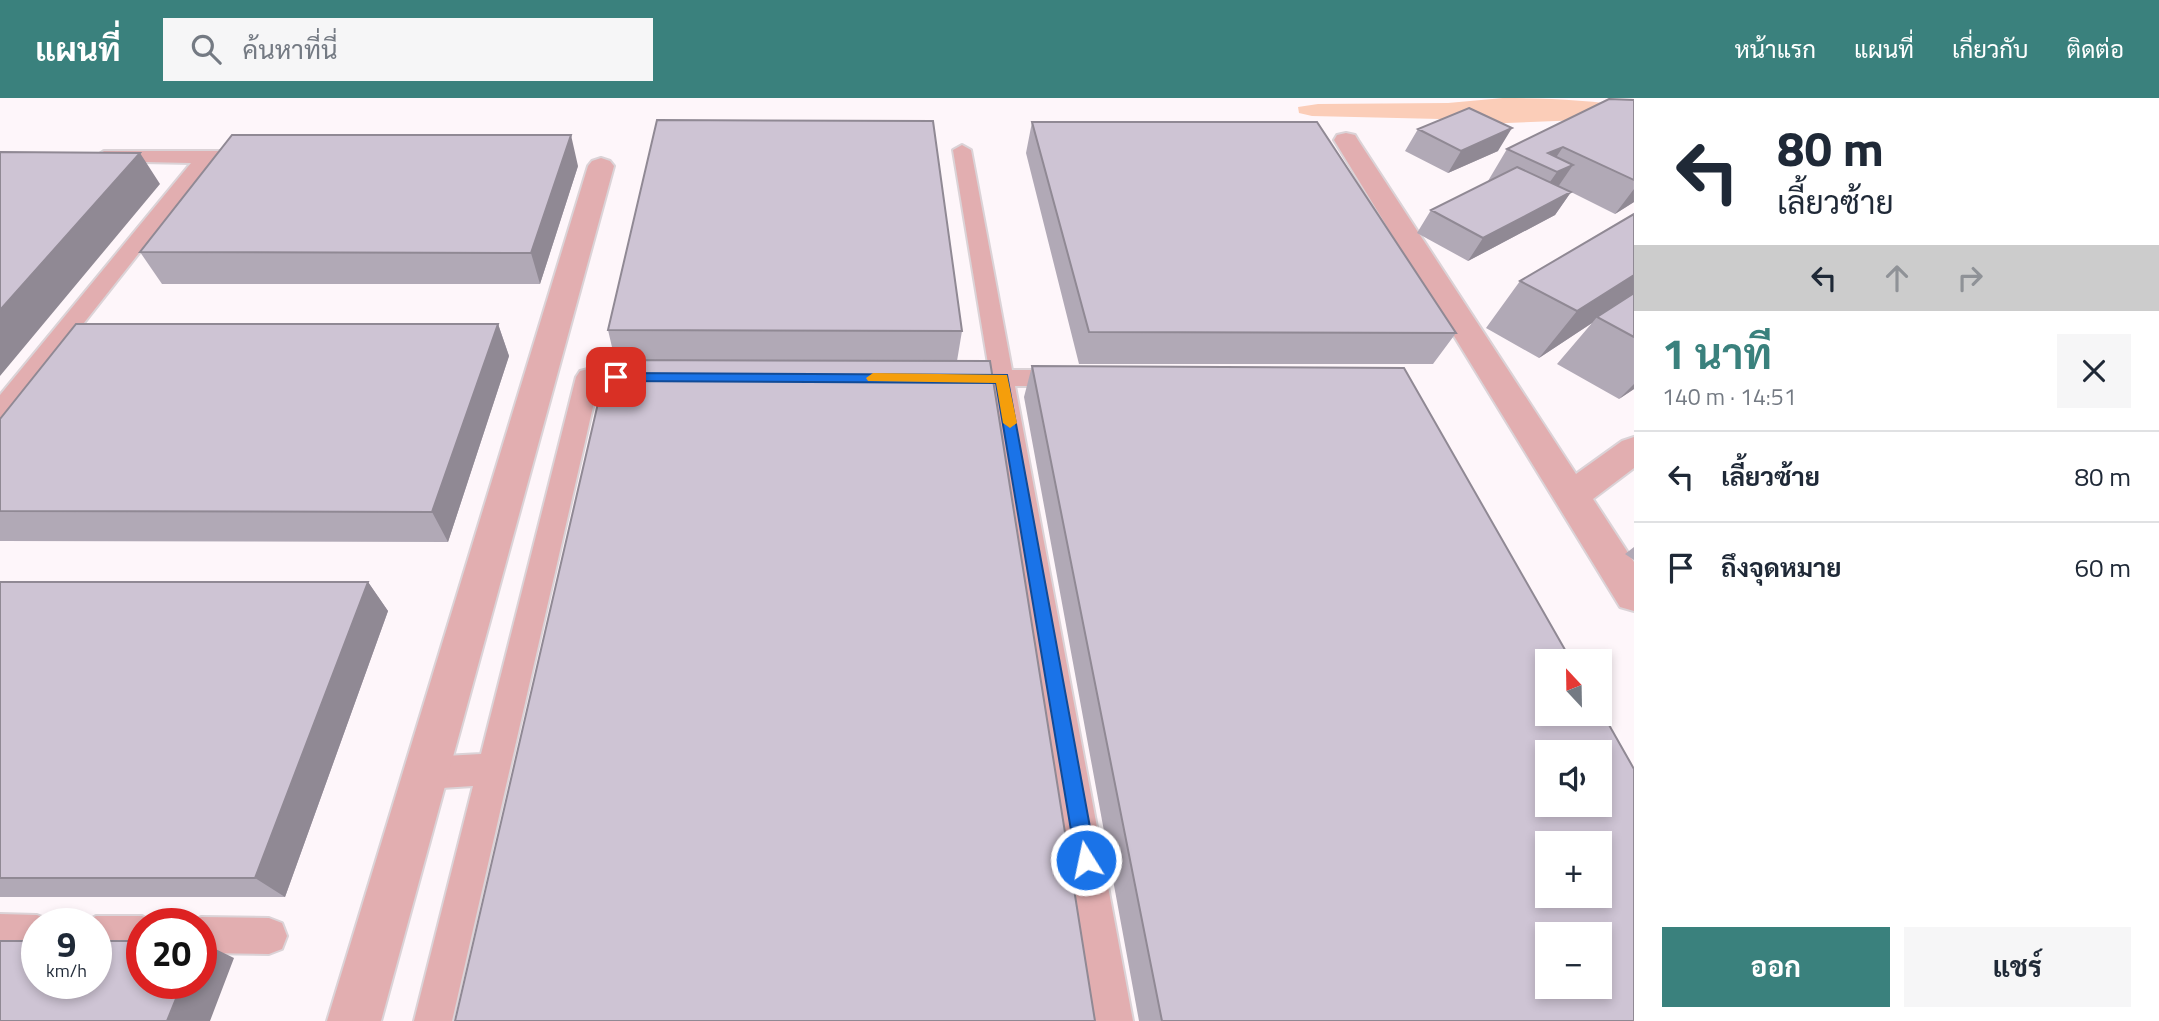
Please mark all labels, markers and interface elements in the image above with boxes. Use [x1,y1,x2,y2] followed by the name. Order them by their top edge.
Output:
[163,18,653,81] search box
[35,24,121,74] text: แผนที่
[187,30,225,68] icon: search
[243,30,338,69] text: ค้นหาที่นี่
[1735,31,1816,67] text: หน้าแรก
[1854,31,1914,67] text: แผนที่
[1952,31,2029,67] text: เกี่ยวกับ
[2067,31,2124,67] text: ติดต่อ
[1777,110,1884,185] text: 80 m
[1662,126,1753,217] icon: left
[1777,178,1894,226] text: เลี้ยวซ้าย
[1805,259,1843,297] icon: left
[1878,259,1916,297] icon: ahead
[1951,259,1989,297] icon: right
[1662,321,1772,385] text: 1 นาที
[2057,334,2131,408] button: close
[586,347,646,407] pin
[597,358,635,396] icon: arrive
[1662,379,1797,414] text: 140 m · 14:51
[1721,457,1820,496] text: เลี้ยวซ้าย
[2074,457,2131,496] text: 80 m
[1662,458,1700,496] icon: left
[1721,548,1842,587] text: ถึงจุดหมาย
[2074,548,2131,587] text: 60 m
[1662,549,1700,587] icon: arrive
[1535,649,1612,726] north arrow
[1535,649,1612,999] map controls
[1535,740,1612,817] button: sound
[1049,823,1123,897] position arrow
[1535,831,1612,908] button: +
[126,908,217,999] speed limit sign: 20
[57,917,76,971] text: 9
[1535,922,1612,999] button: −
[1662,927,1890,1007] button: ออก
[1904,927,2131,1007] button: แชร์
[46,957,87,984] text: km/h

